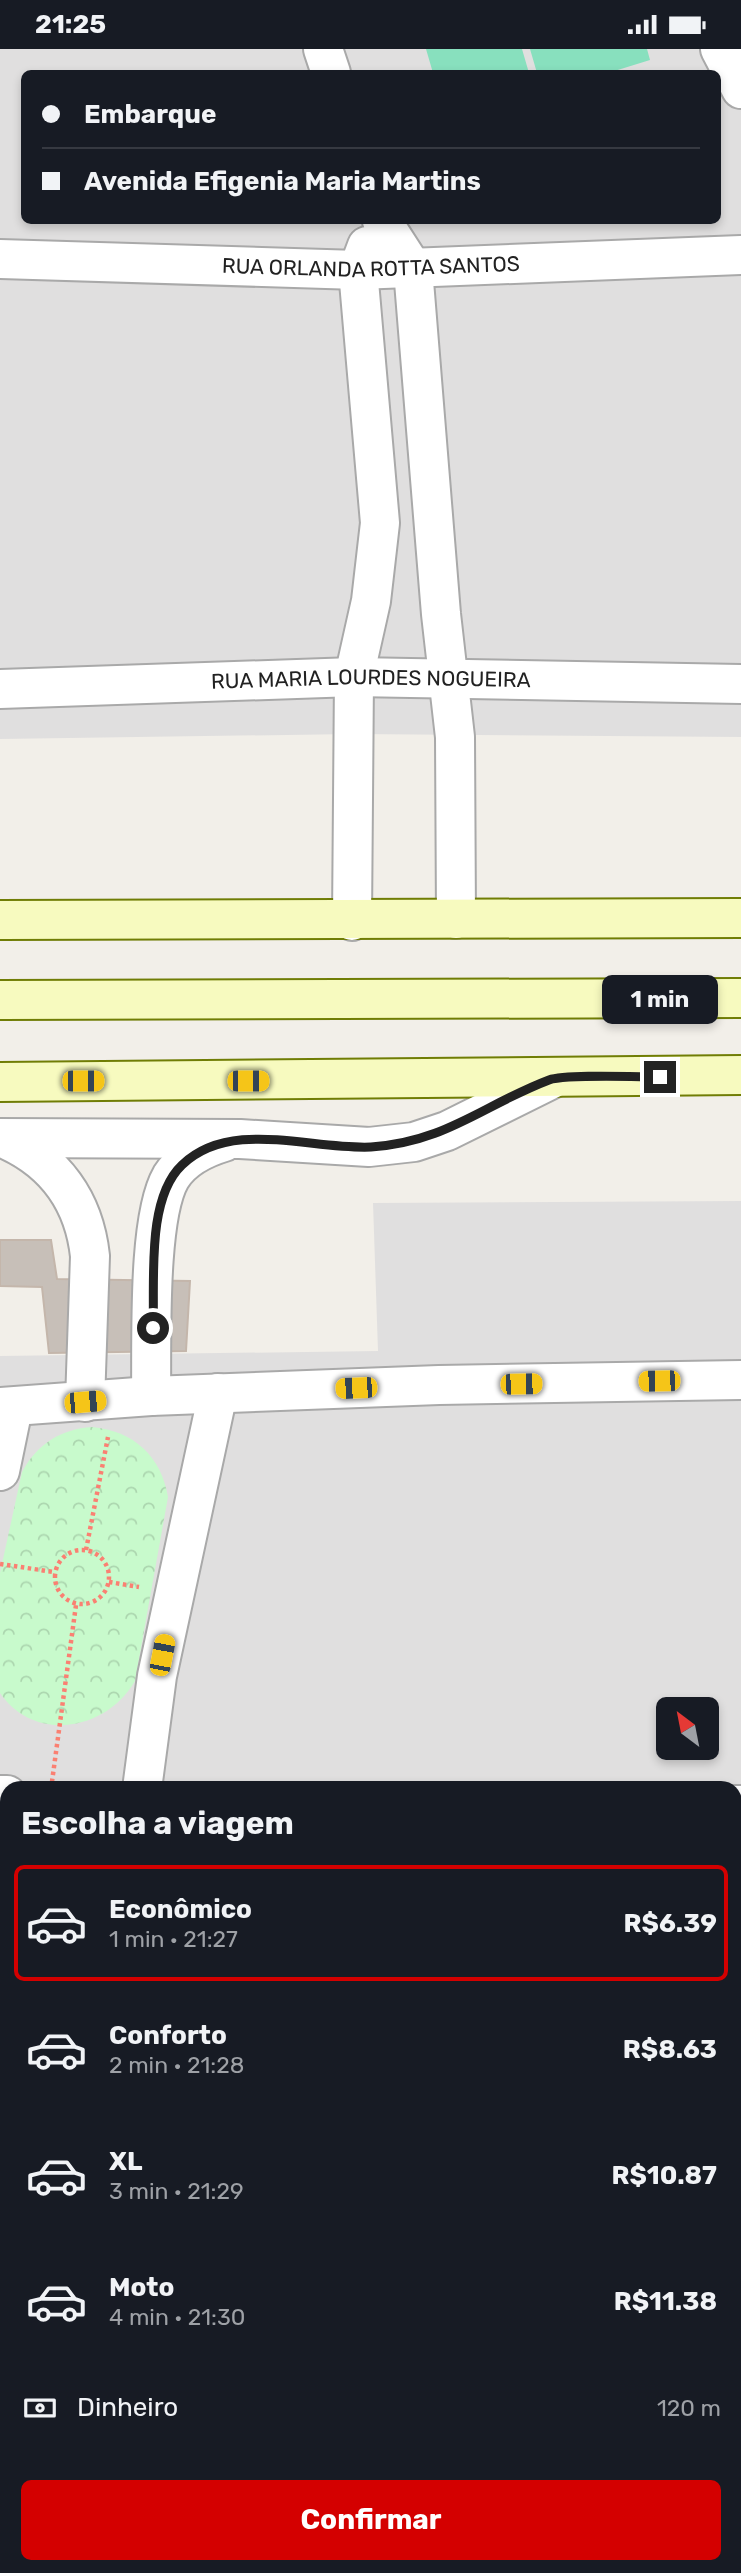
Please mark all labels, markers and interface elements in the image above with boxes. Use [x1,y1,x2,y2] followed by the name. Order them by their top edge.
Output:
[35,9,106,40] text: 21:25
[84,99,216,130] text: Embarque
[84,166,481,197] text: Avenida Efigenia Maria Martins
[221,251,520,282] street label: RUA ORLANDA ROTTA SANTOS
[211,664,531,694] street label: RUA MARIA LOURDES NOGUEIRA
[602,975,718,1025] callout: 1 min
[631,985,689,1013] text: 1 min
[644,1061,676,1093] route end
[63,1071,105,1092] car
[228,1071,270,1092] car
[137,1312,169,1344] route start
[638,1370,681,1392] car
[500,1373,543,1395] car
[335,1377,378,1399] car
[64,1390,107,1414] car
[148,1632,177,1678] car
[656,1697,719,1761] north arrow
[656,1697,719,1760] map controls
[21,1804,294,1842] text: Escolha a viagem
[25,1892,88,1955] icon: car
[109,1894,252,1925] text: Econômico
[624,1908,717,1939] text: R$6.39
[109,1925,238,1953] text: 1 min · 21:27
[25,2018,88,2081] icon: car
[109,2020,227,2051] text: Conforto
[623,2034,717,2065] text: R$8.63
[109,2051,244,2079] text: 2 min · 21:28
[25,2144,88,2207] icon: car
[109,2146,142,2177] text: XL
[611,2160,717,2191] text: R$10.87
[109,2177,244,2205] text: 3 min · 21:29
[25,2270,88,2333] icon: car
[109,2272,174,2303] text: Moto
[614,2286,717,2317] text: R$11.38
[109,2303,245,2331] text: 4 min · 21:30
[21,2389,59,2427] icon: cash
[77,2392,178,2423] text: Dinheiro
[657,2394,721,2422] text: 120 m
[21,2480,721,2560] button: Confirmar

